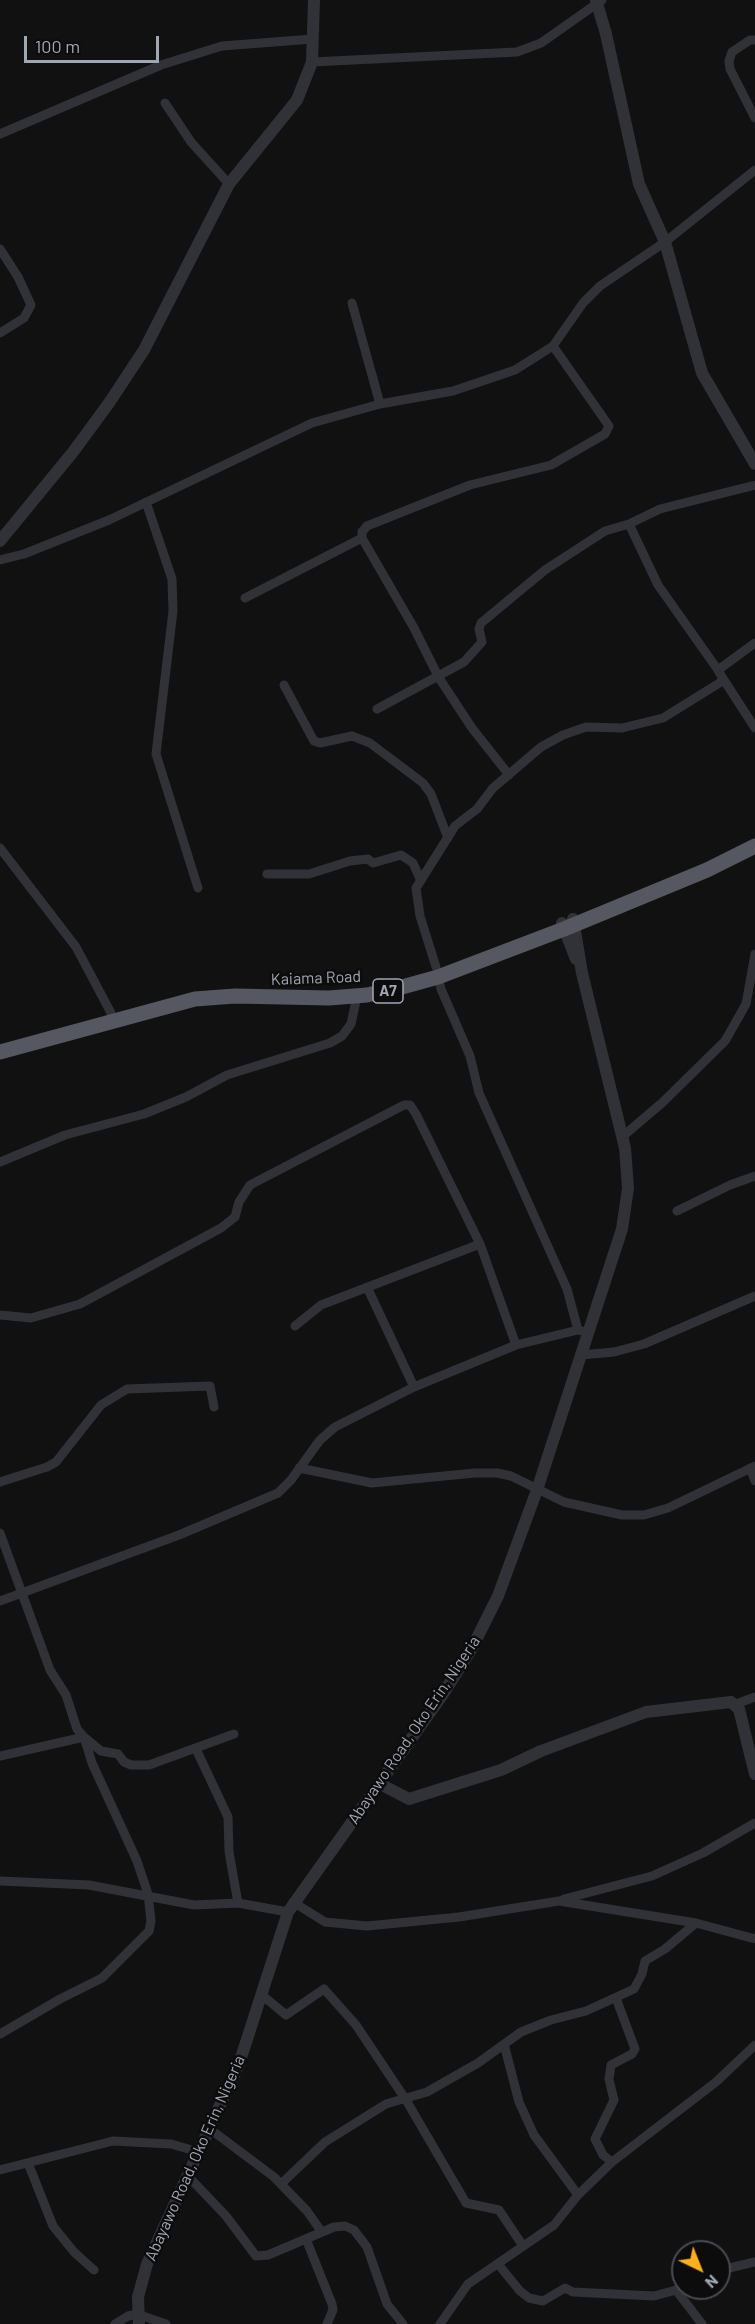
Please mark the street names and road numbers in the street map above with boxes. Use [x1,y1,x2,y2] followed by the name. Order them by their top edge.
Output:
[271,967,361,989] street label: Kaiama Road
[373,979,403,1003] road number: A7
[344,1632,484,1828] street label: Abayawo Road, Oko Erin, Nigeria
[141,2052,249,2264] street label: Abayawo Road, Oko Erin, Nigeria

